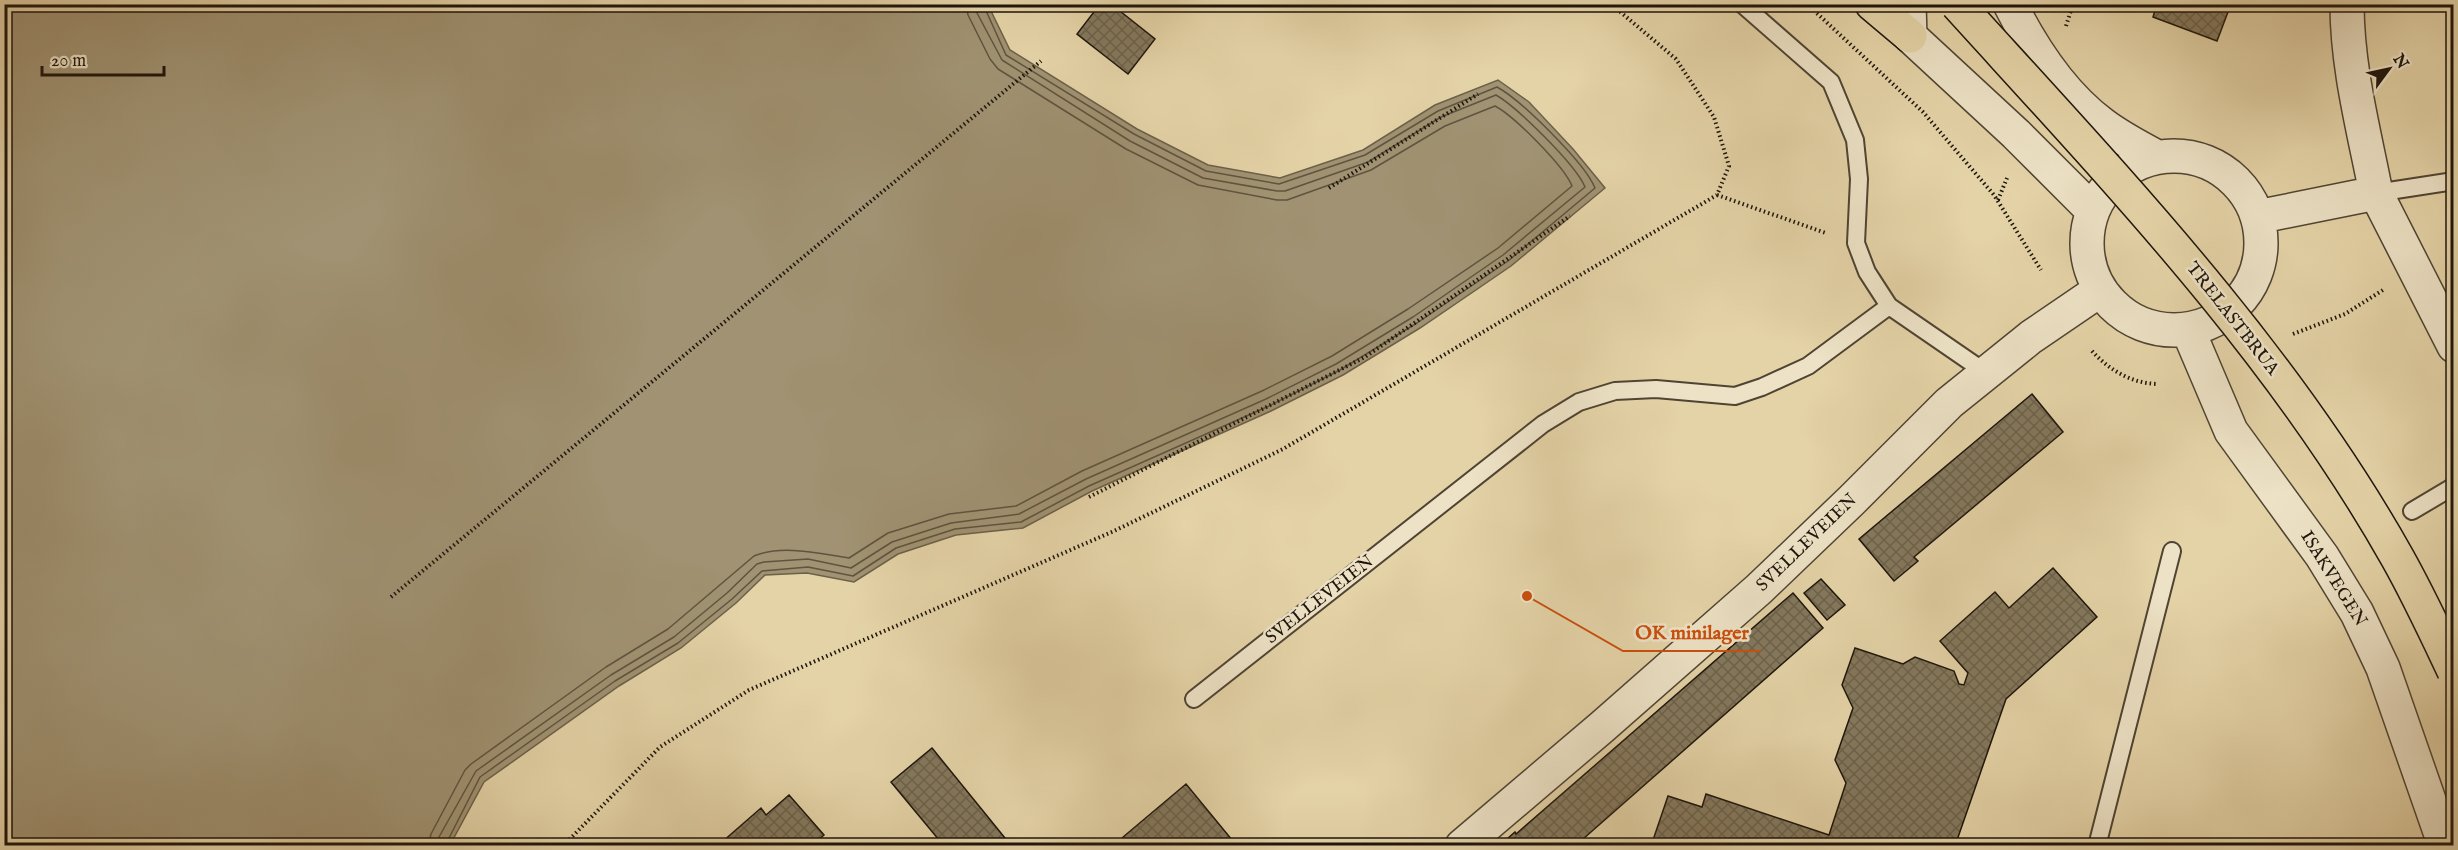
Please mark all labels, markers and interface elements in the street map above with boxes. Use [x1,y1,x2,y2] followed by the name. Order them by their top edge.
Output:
[42,39,164,77] scale bar
[2359,39,2419,99] north arrow
[51,50,86,73] text: 20 m
[2387,50,2412,73] text: N
[2181,258,2284,381] street label: TRELASTBRUA
[1752,489,1863,597] street label: SVELLEVEIEN
[2294,527,2372,632] street label: ISAKVEGEN
[1261,550,1379,650] street label: SVELLEVEIEN
[1623,613,1761,651] callout: OK minilager
[1635,621,1749,646] text: OK minilager

